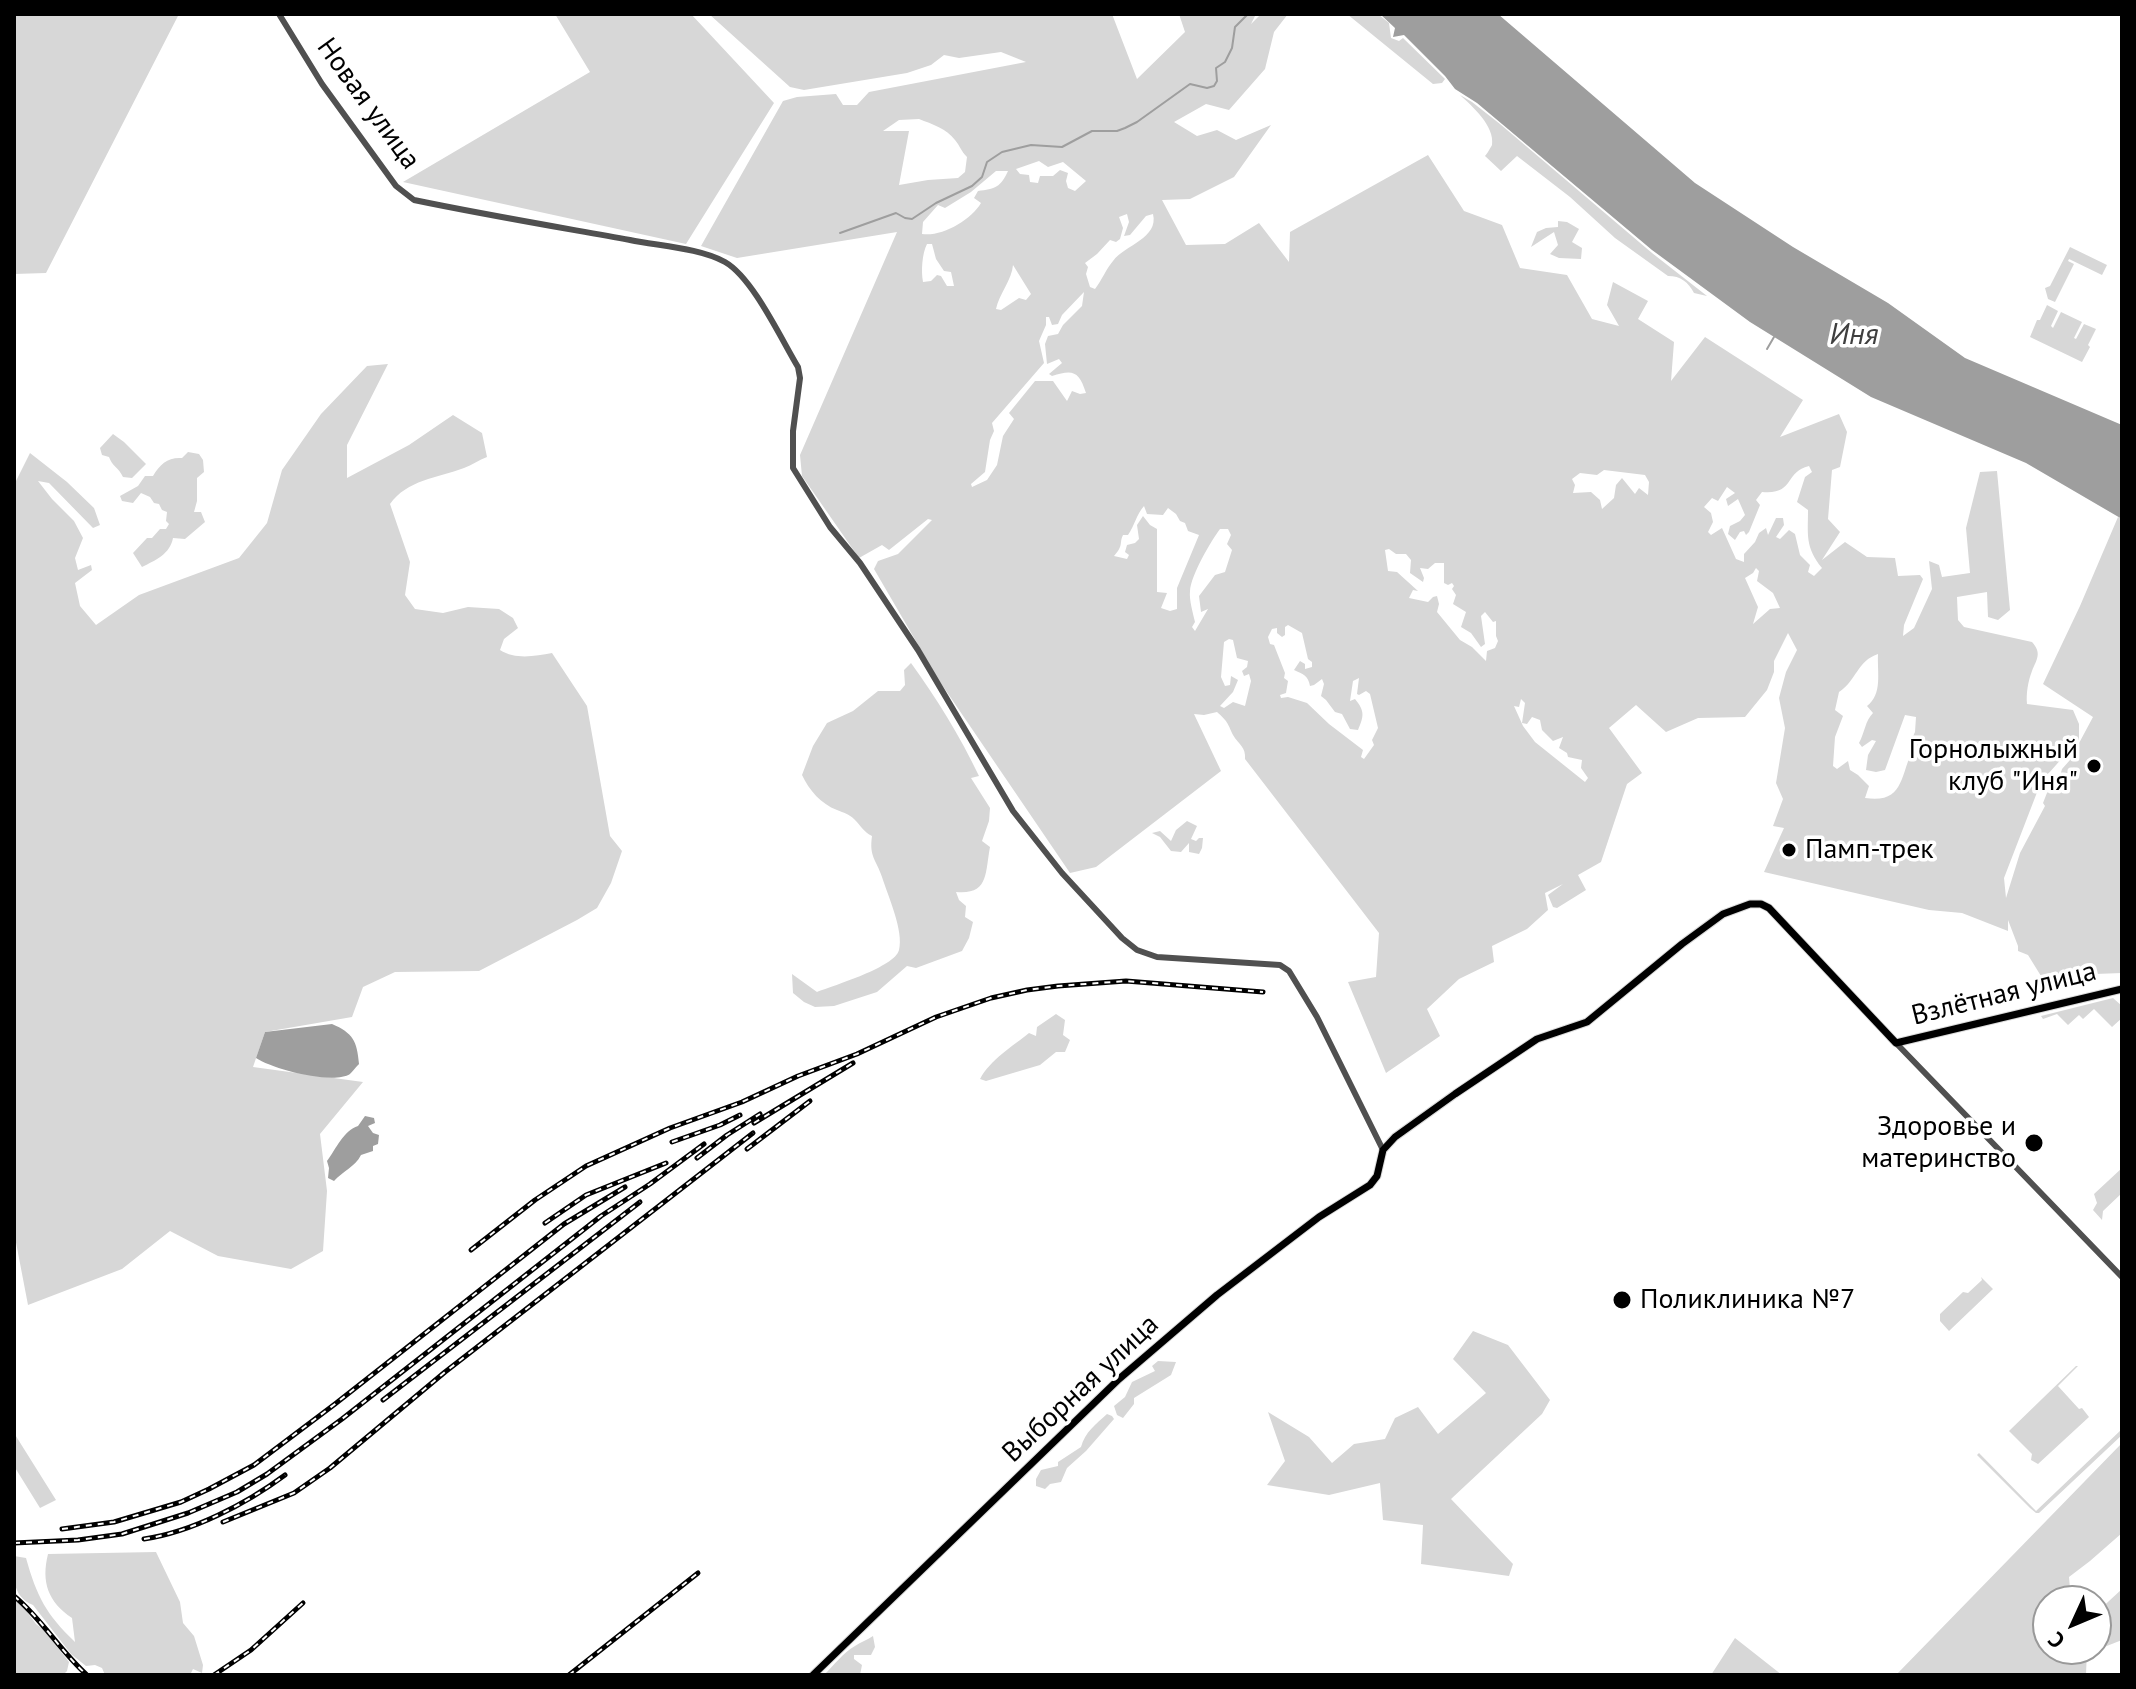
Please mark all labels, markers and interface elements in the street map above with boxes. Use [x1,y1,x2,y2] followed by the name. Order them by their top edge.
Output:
[309,32,427,176] street label: Новая улица
[1829,317,1879,353] water label: Иня
[1909,733,2078,799] place label: Горнолыжный клуб "Иня"
[2085,757,2103,775] marker: Горнолыжный клуб "Иня"
[1805,833,1934,867] place label: Памп-трек
[1780,841,1798,859] marker: Памп-трек
[1908,955,2100,1033] street label: Взлётная улица
[1861,1110,2016,1176] place label: Здоровье и материнство
[2023,1132,2045,1154] marker: Здоровье и материнство
[1640,1283,1855,1317] place label: Поликлиника №7
[1611,1289,1633,1311] marker: Поликлиника №7
[996,1308,1166,1470] street label: Выборная улица
[2032,1585,2112,1665] north arrow
[2042,1626,2071,1654] text: С

